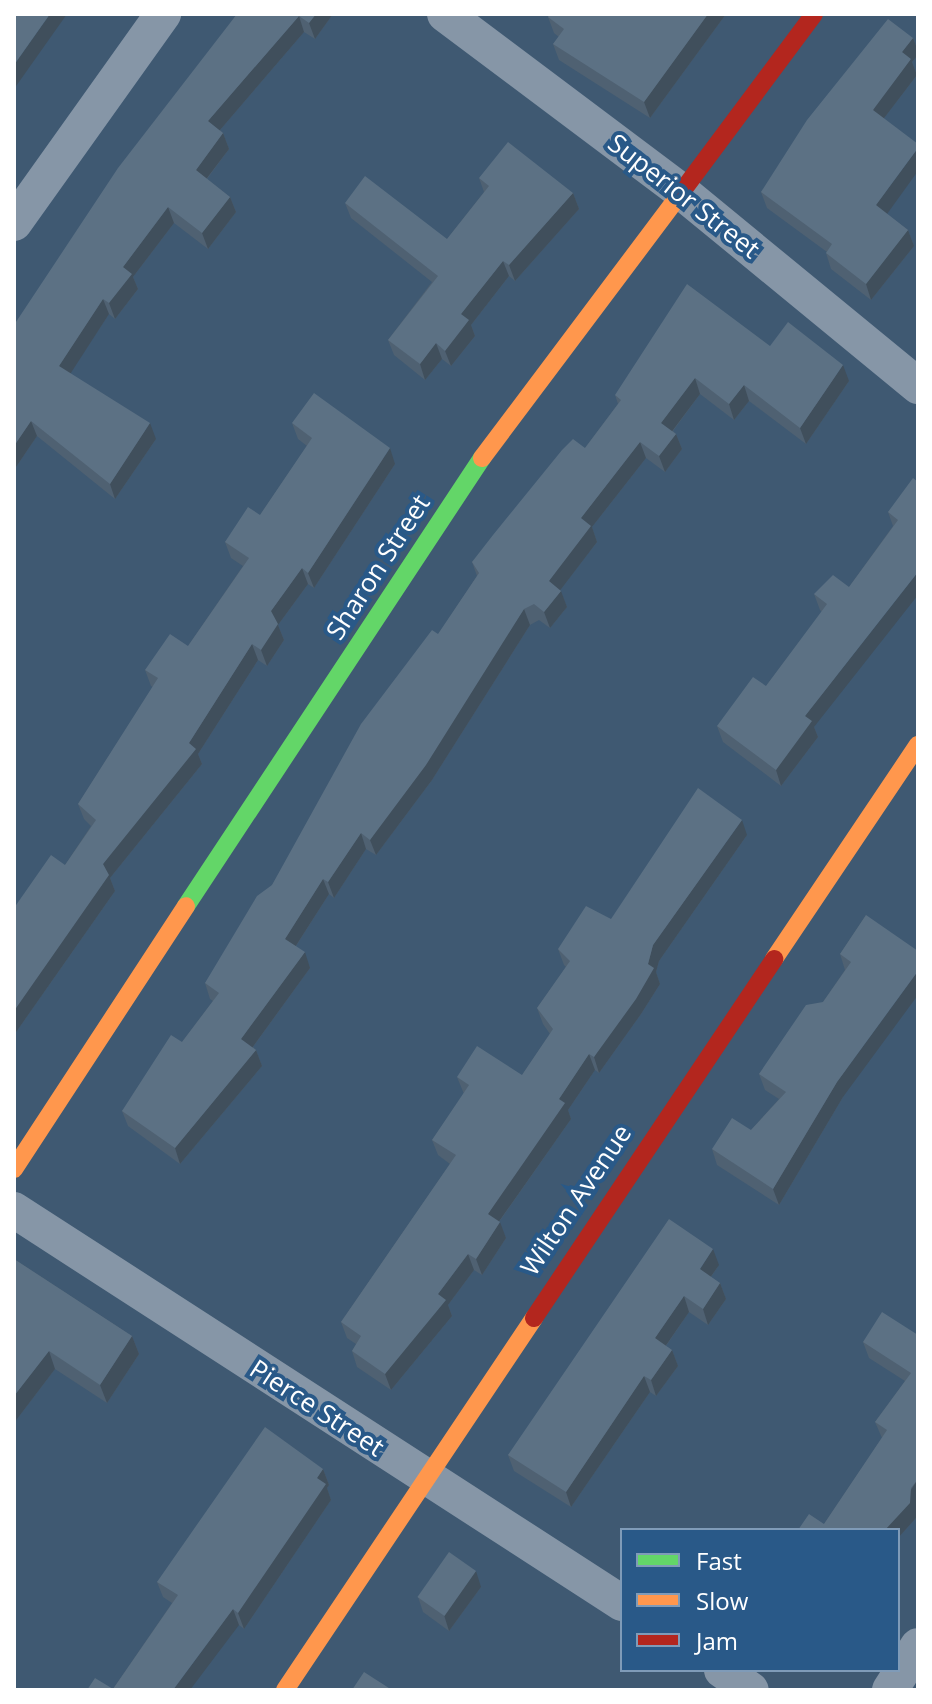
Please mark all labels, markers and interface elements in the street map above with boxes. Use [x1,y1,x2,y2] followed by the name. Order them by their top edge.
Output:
[602,127,766,265] street label: Superior Street
[320,489,436,645] street label: Sharon Street
[514,1119,638,1281] street label: Wilton Avenue
[244,1353,390,1463] street label: Pierce Street
[620,1528,900,1672] legend
[696,1544,742,1577] text: Fast
[696,1584,748,1617] text: Slow
[696,1624,738,1657] text: Jam

